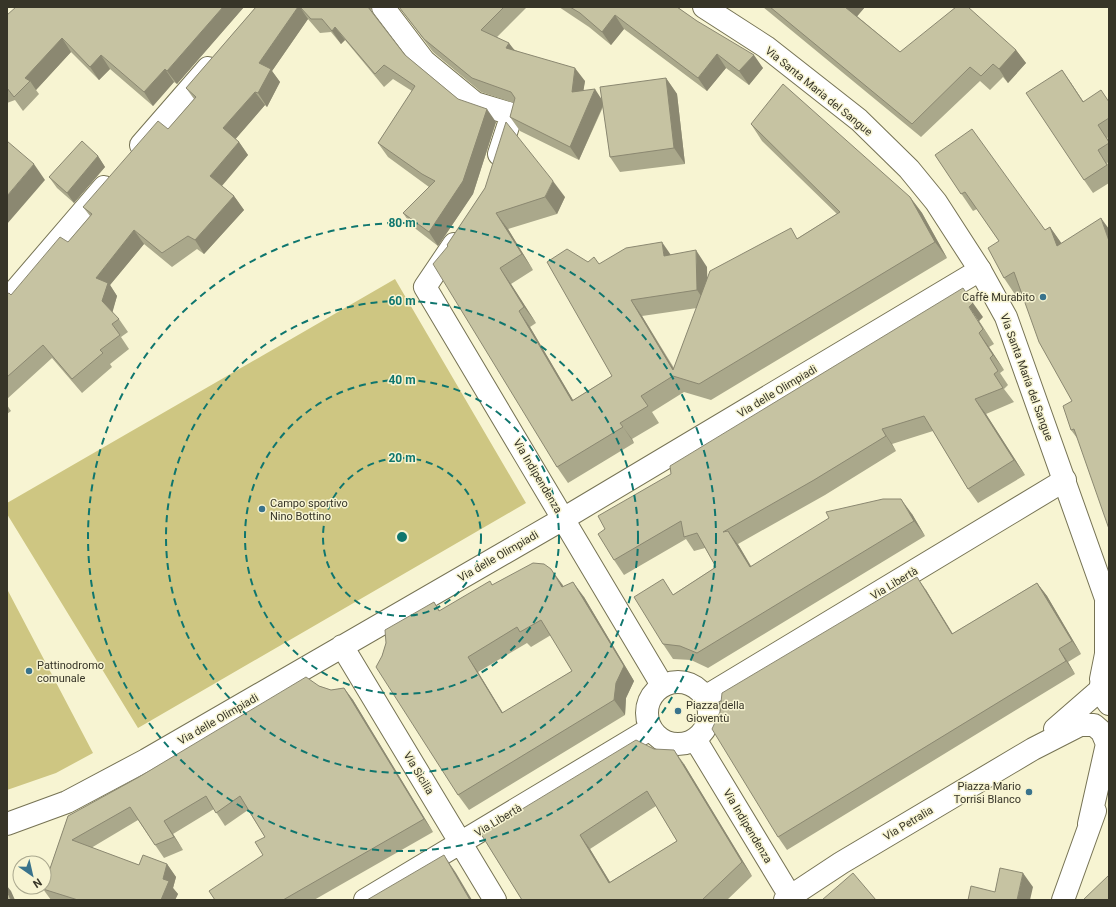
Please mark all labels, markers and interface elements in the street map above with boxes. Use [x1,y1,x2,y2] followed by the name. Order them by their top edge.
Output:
[762,44,875,139] street label: Via Santa Maria del Sangue
[388,216,416,230] text: 80 m
[962,291,1035,304] place label: Caffè Murabito
[1038,292,1048,302] marker: Caffè Murabito
[388,294,416,308] text: 60 m
[997,312,1056,443] street label: Via Santa Maria del Sangue
[735,363,819,420] street label: Via delle Olimpiadi
[388,373,416,387] text: 40 m
[510,437,565,516] street label: Via Indipendenza
[388,451,416,465] text: 20 m
[270,497,348,523] place label: Campo sportivo Nino Bottino
[257,504,267,514] marker: Campo sportivo Nino Bottino
[456,528,541,585] street label: Via delle Olimpiadi
[395,530,409,544] centre of rings
[868,564,920,603] street label: Via Libertà
[37,659,104,685] place label: Pattinodromo comunale
[24,666,34,676] marker: Pattinodromo comunale
[176,691,261,748] street label: Via delle Olimpiadi
[686,699,745,725] place label: Piazza della Gioventù
[673,706,683,716] marker: Piazza della Gioventù
[401,750,436,797] street label: Via Sicilia
[954,780,1021,806] place label: Piazza Mario Torrisi Blanco
[720,787,775,866] street label: Via Indipendenza
[1024,787,1034,797] marker: Piazza Mario Torrisi Blanco
[472,801,524,840] street label: Via Libertà
[881,804,935,843] street label: Via Petralia
[12,855,52,895] north arrow
[30,875,44,891] text: N

